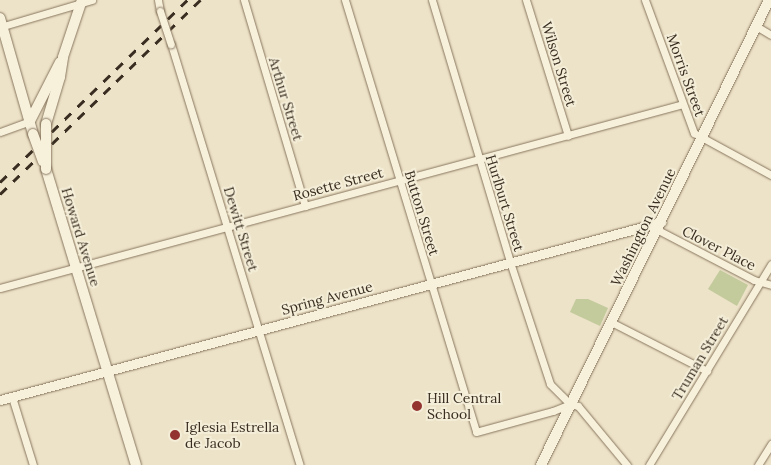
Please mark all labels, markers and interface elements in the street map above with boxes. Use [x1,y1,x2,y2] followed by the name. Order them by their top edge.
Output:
[538,19,580,109] street label: Wilson Street
[663,31,709,119] street label: Morris Street
[265,55,307,143] street label: Arthur Street
[482,153,528,253] street label: Hurlburt Street
[291,164,385,204] street label: Rosette Street
[607,165,679,289] street label: Washington Avenue
[401,168,443,258] street label: Button Street
[220,185,262,273] street label: Dewitt Street
[58,186,104,288] street label: Howard Avenue
[679,222,759,274] street label: Clover Place
[280,278,374,318] street label: Spring Avenue
[668,313,732,403] street label: Truman Street
[427,390,501,422] place label: Hill Central School
[411,400,423,412] marker: Hill Central School
[185,419,279,452] place label: Iglesia Estrella de Jacob
[169,429,181,441] marker: Iglesia Estrella de Jacob

